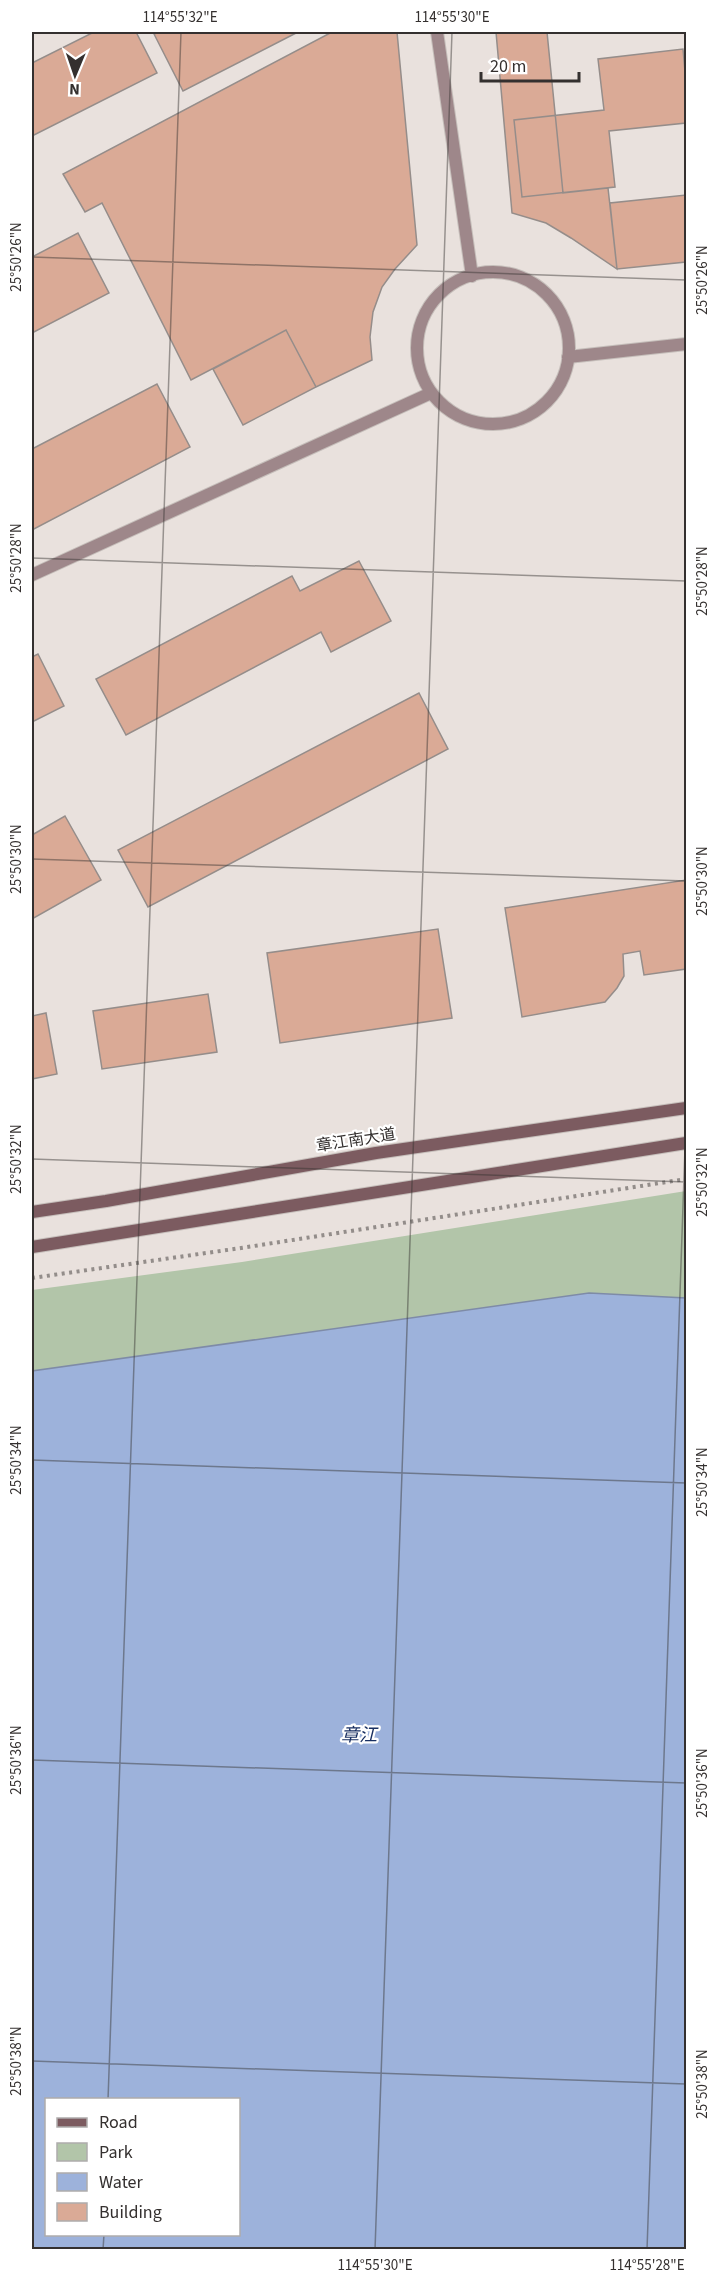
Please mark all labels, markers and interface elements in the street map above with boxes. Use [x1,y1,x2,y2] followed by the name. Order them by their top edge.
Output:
[142,7,218,28] text: 114°55'32"E
[414,7,490,28] text: 114°55'30"E
[45,45,105,105] north arrow
[481,45,578,83] scale bar
[490,54,526,79] text: 20 m
[69,78,80,100] text: N
[6,222,27,292] text: 25°50'26"N
[692,245,713,315] text: 25°50'26"N
[6,523,27,593] text: 25°50'28"N
[692,546,713,616] text: 25°50'28"N
[6,824,27,894] text: 25°50'30"N
[692,846,713,916] text: 25°50'30"N
[315,1123,397,1157] street label: 章江南大道
[6,1124,27,1194] text: 25°50'32"N
[692,1147,713,1217] text: 25°50'32"N
[6,1425,27,1495] text: 25°50'34"N
[692,1447,713,1517] text: 25°50'34"N
[341,1723,379,1748] water label: 章江
[6,1725,27,1795] text: 25°50'36"N
[692,1748,713,1818] text: 25°50'36"N
[6,2026,27,2096] text: 25°50'38"N
[692,2049,713,2119] text: 25°50'38"N
[45,2098,240,2236] legend
[99,2110,138,2135] text: Road
[99,2140,133,2165] text: Park
[99,2170,143,2195] text: Water
[99,2200,162,2225] text: Building
[337,2255,413,2276] text: 114°55'30"E
[609,2255,685,2276] text: 114°55'28"E

